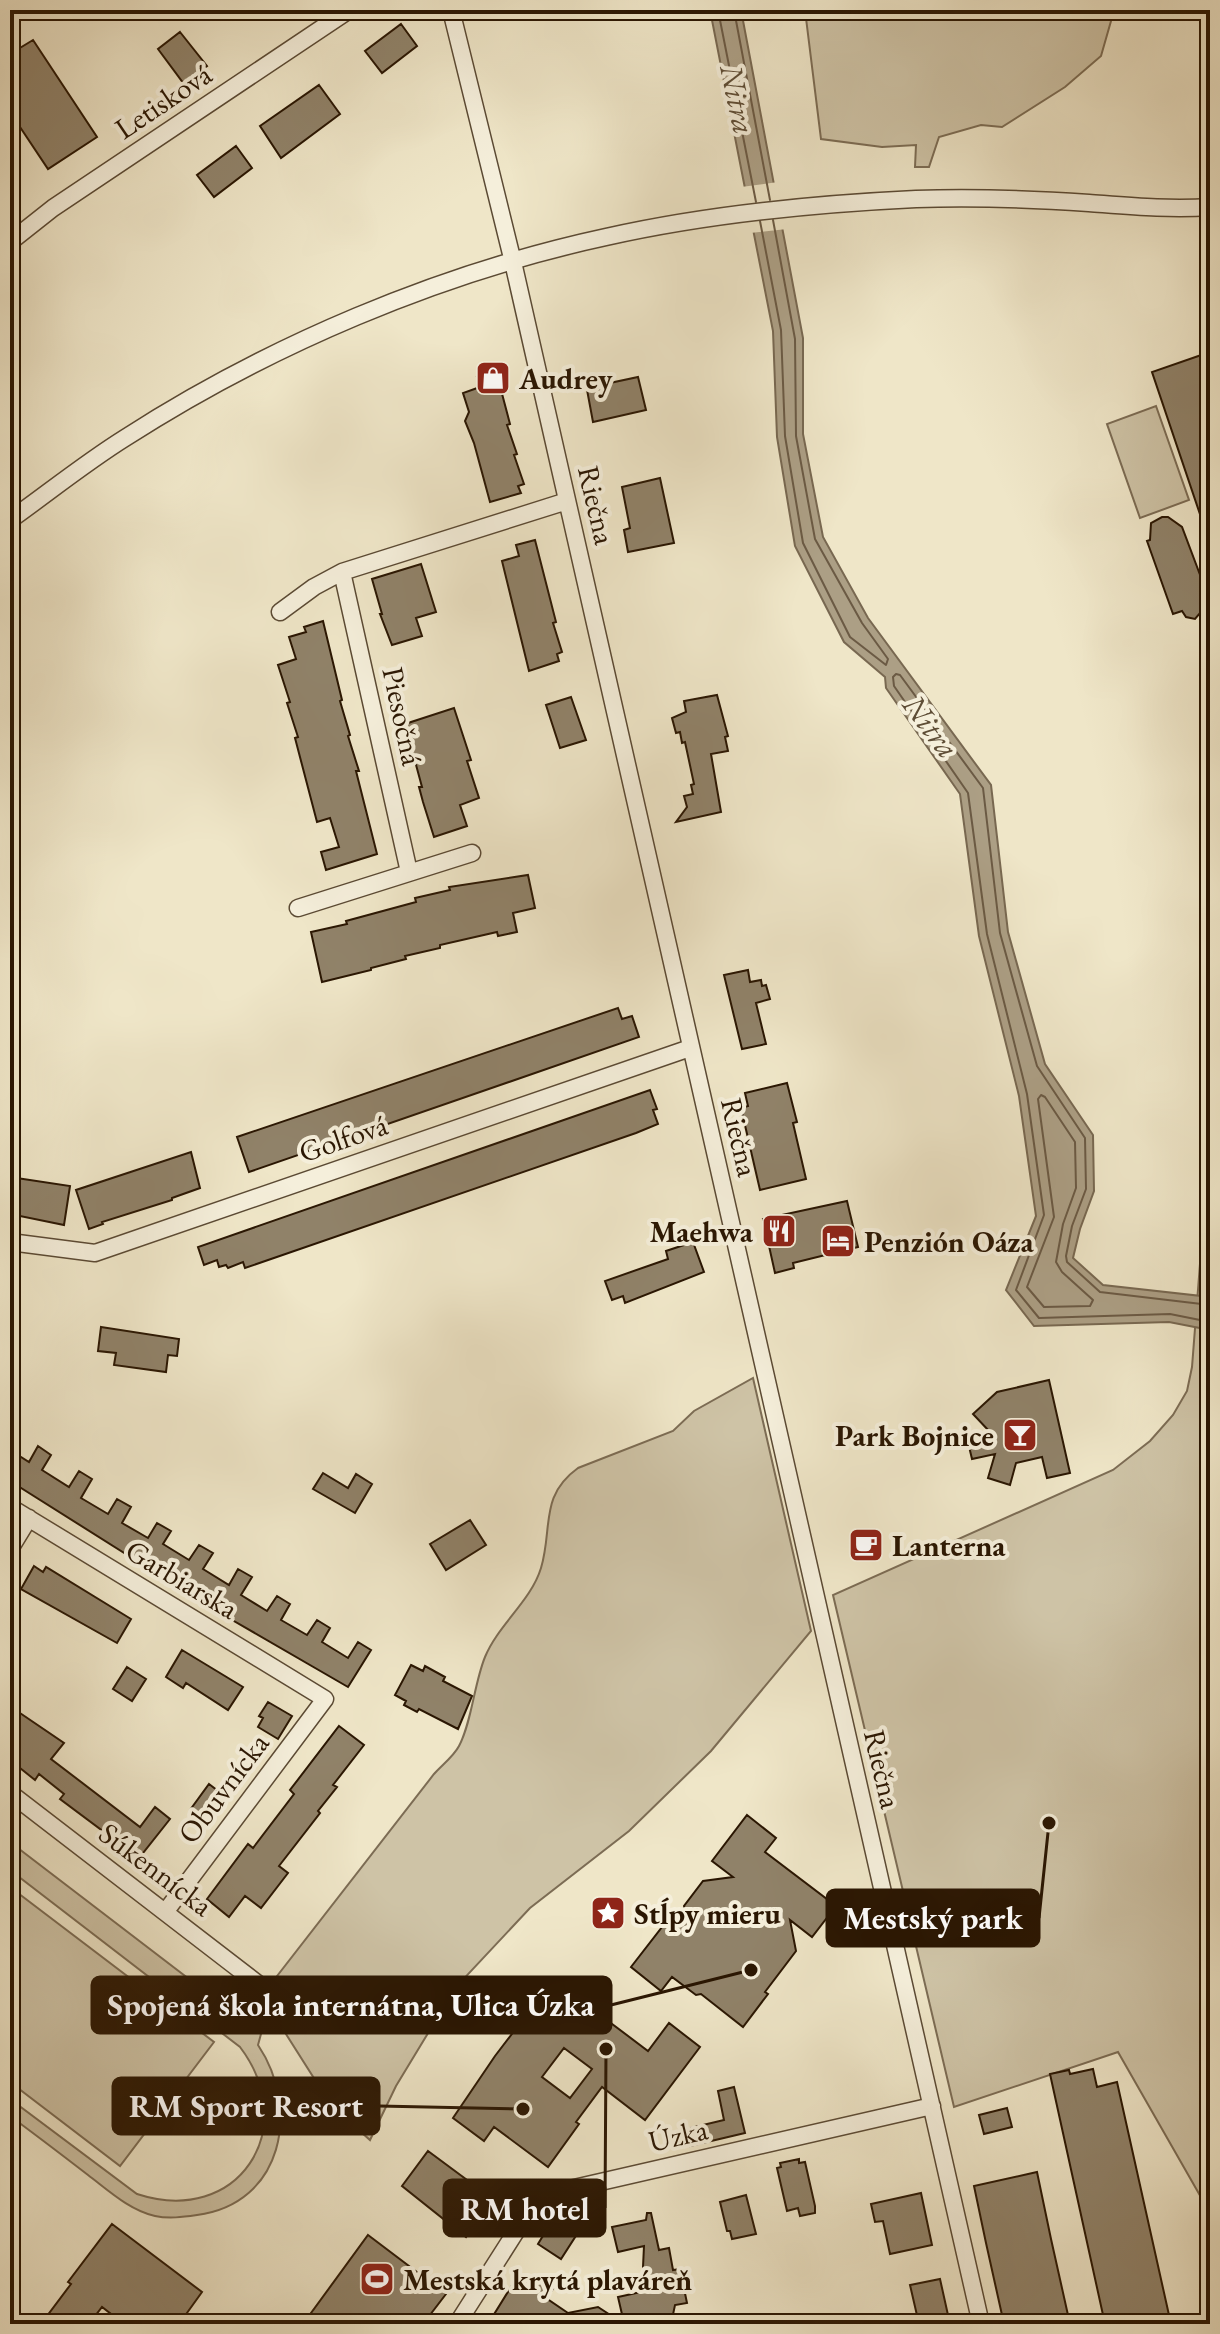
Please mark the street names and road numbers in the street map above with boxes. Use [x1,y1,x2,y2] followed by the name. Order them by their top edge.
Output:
[107,54,219,148] street label: Letisková
[569,462,625,548] street label: Riečna
[374,663,432,769] street label: Piesočná
[712,1094,768,1180] street label: Riečna
[293,1105,393,1171] street label: Golfová
[119,1530,245,1628] street label: Garbiarska
[169,1725,277,1851] street label: Obuvnícka
[855,1726,911,1812] street label: Riečna
[91,1813,221,1925] street label: Súkennícka
[645,2109,711,2161] street label: Úzka

